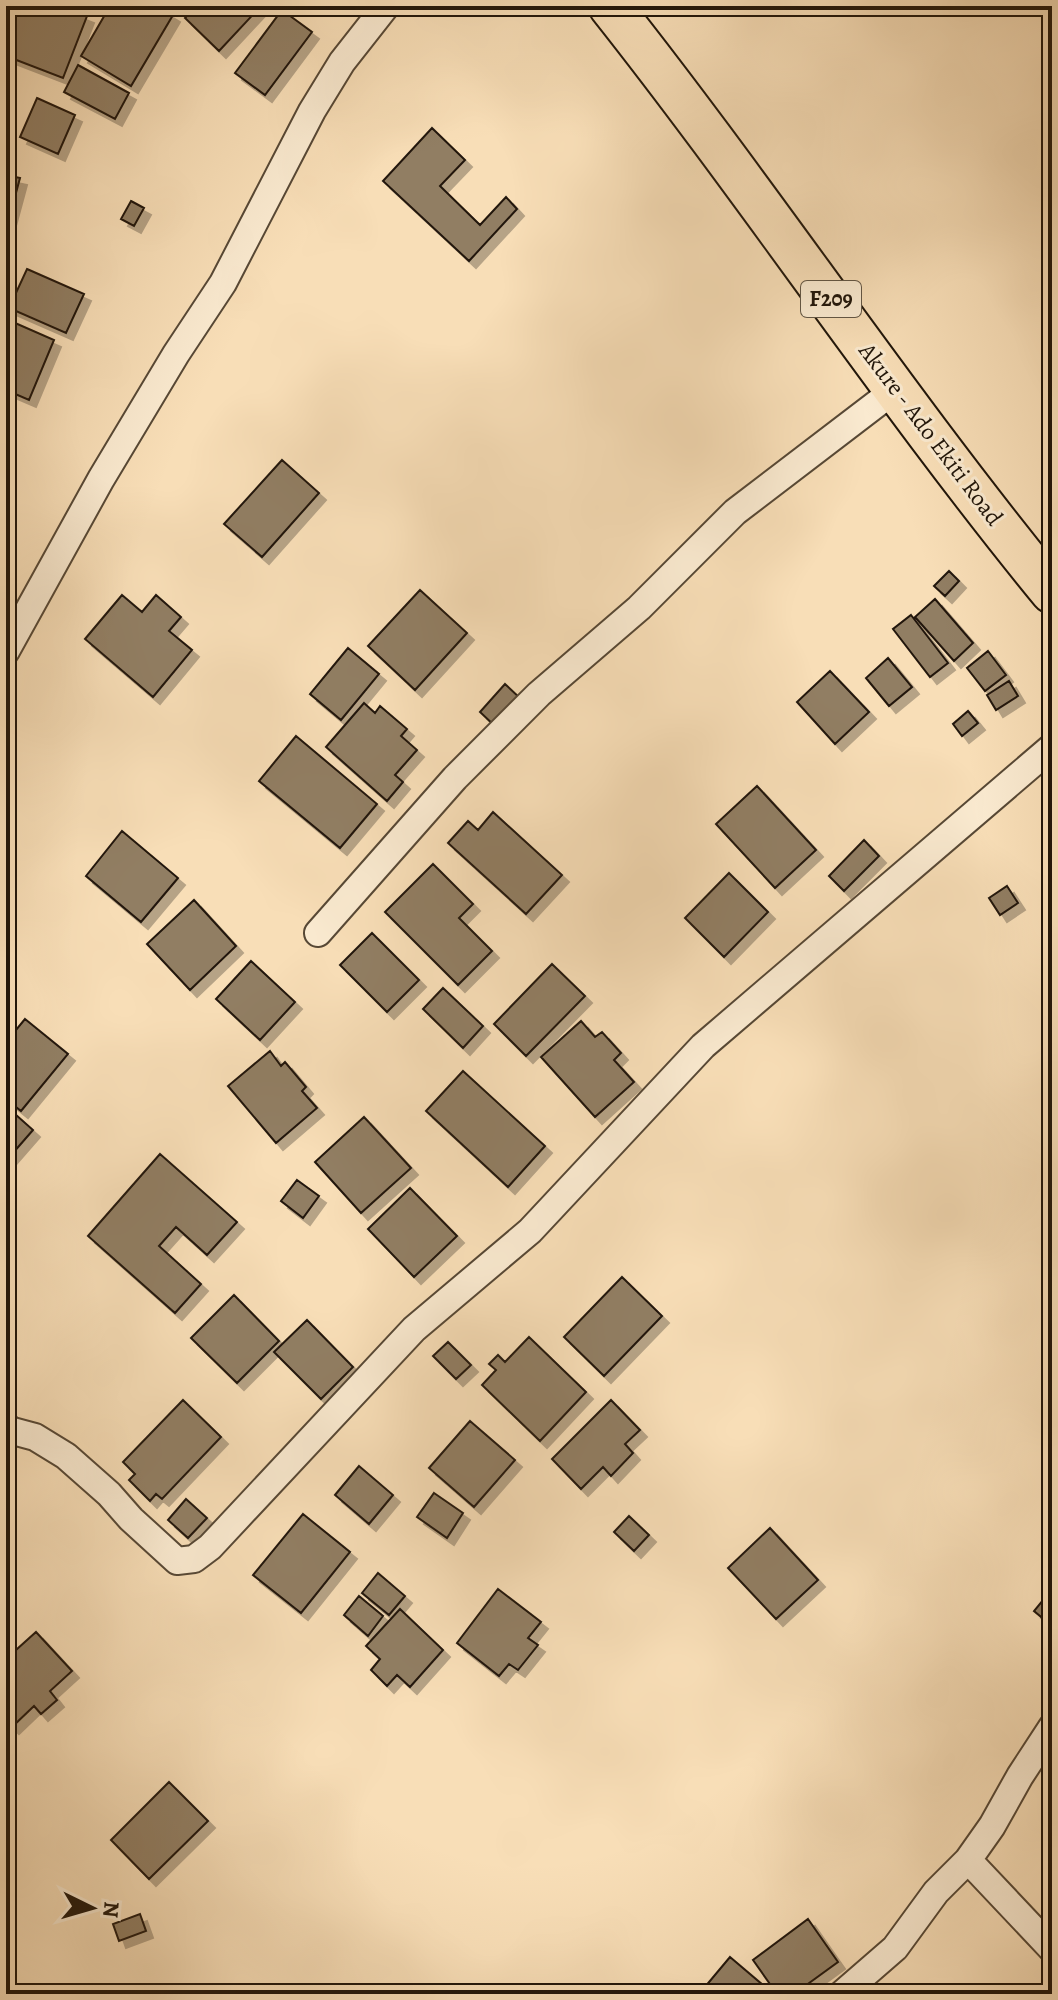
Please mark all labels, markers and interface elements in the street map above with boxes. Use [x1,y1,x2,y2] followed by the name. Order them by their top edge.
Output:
[801,281,861,317] road number: F209
[851,335,1010,532] street label: Akure - Ado Ekiti Road
[52,1868,132,1948] north arrow
[95,1900,127,1919] text: N

